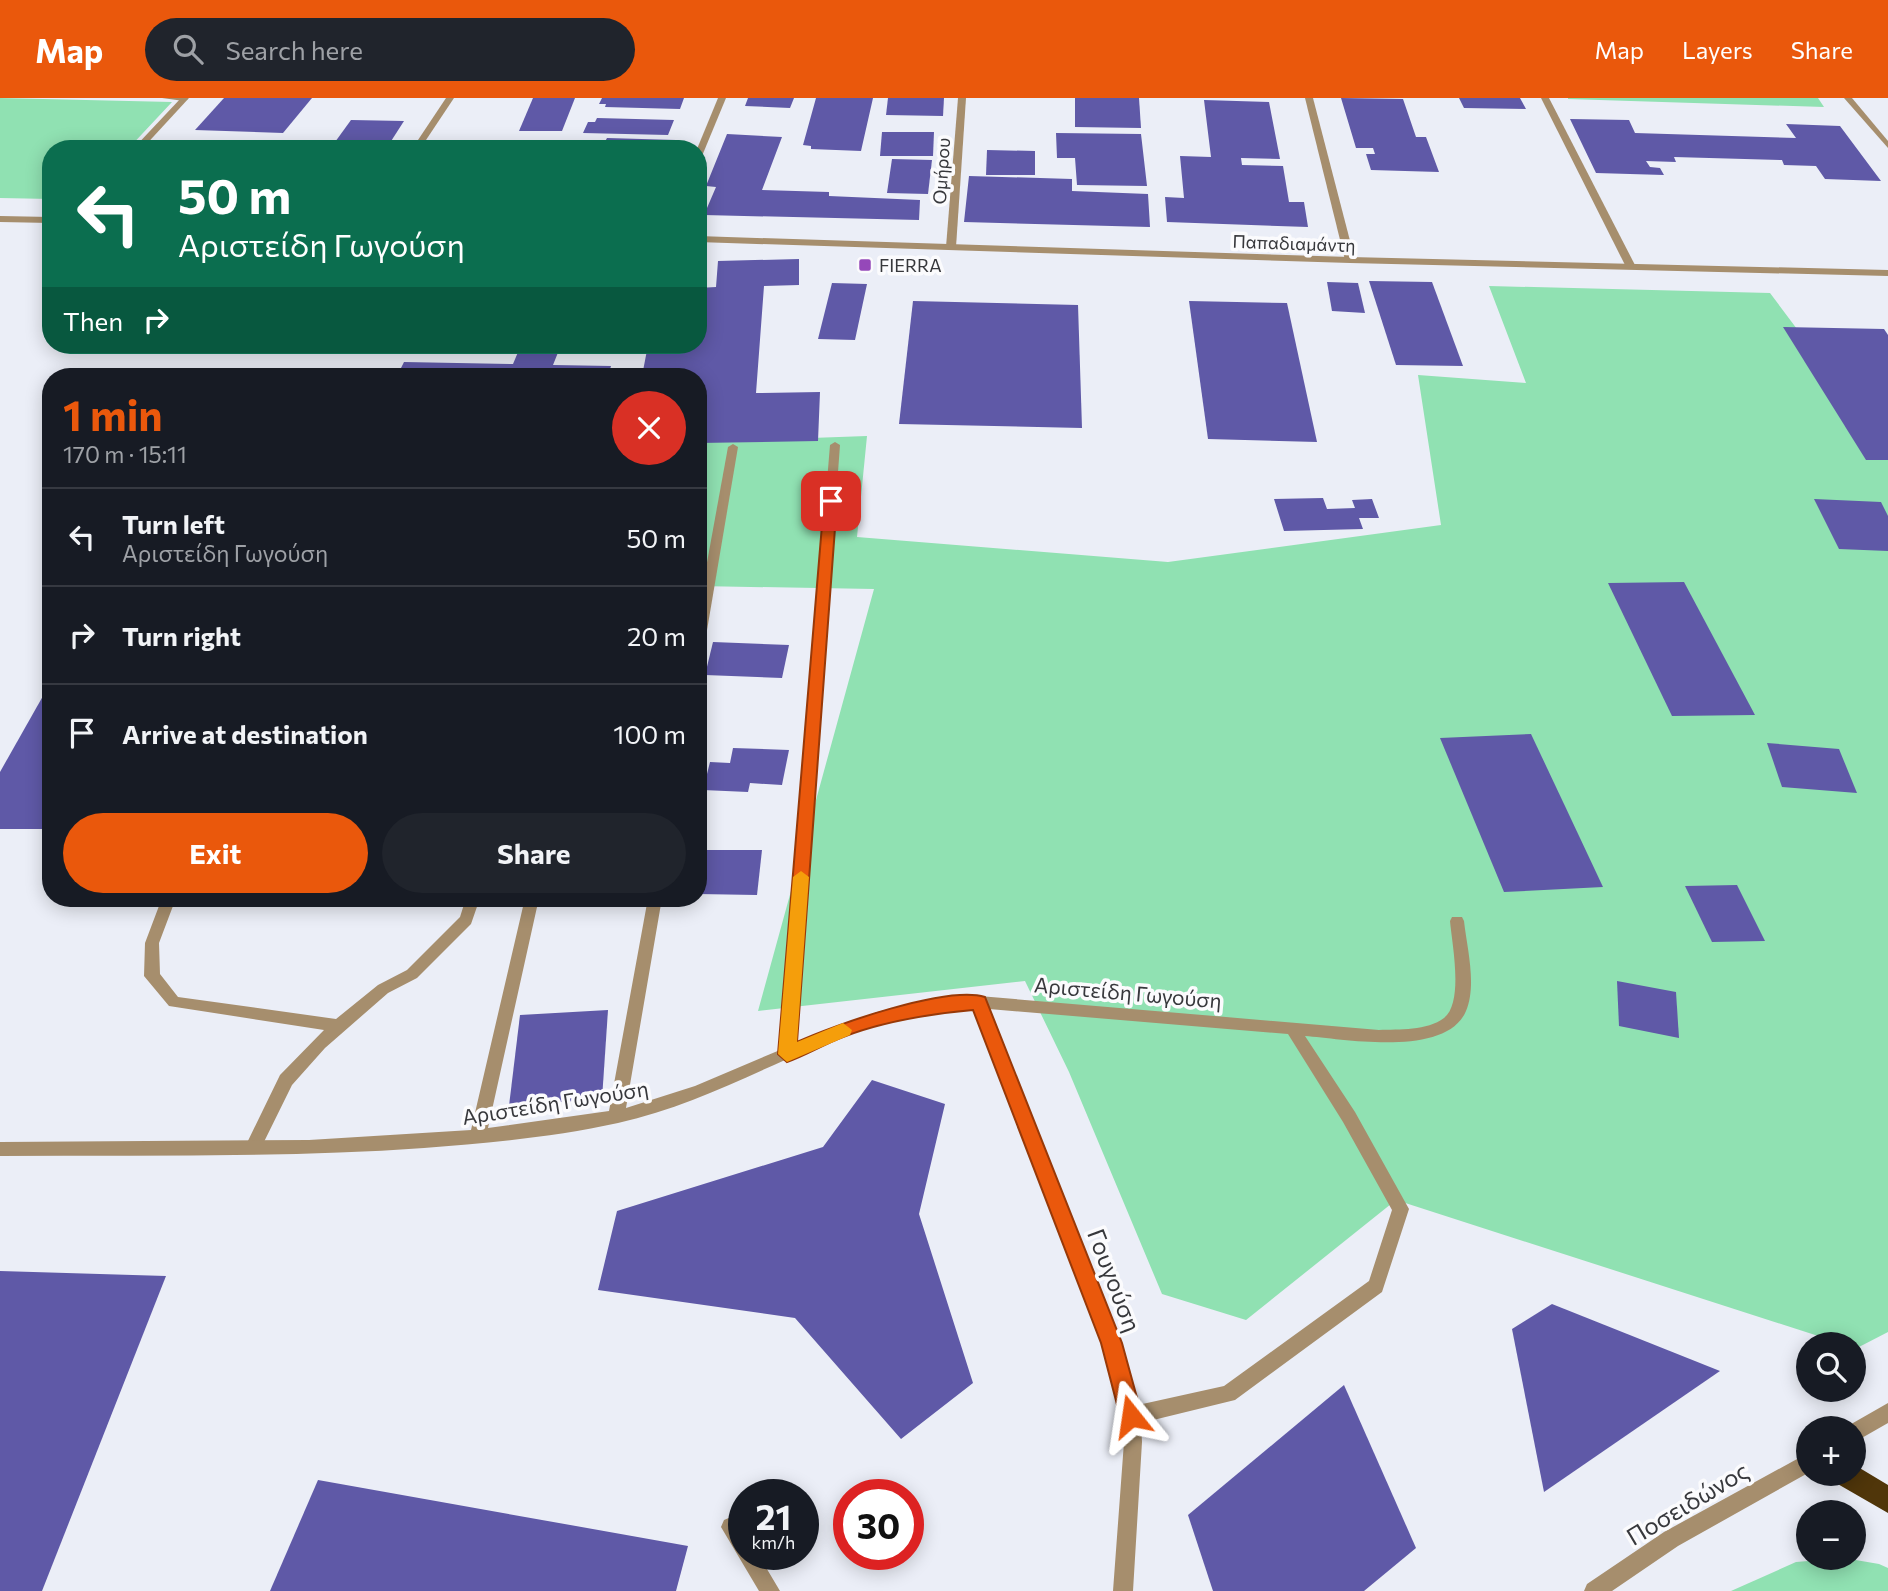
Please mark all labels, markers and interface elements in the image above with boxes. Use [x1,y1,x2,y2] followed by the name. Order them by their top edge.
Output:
[145,18,635,81] search box
[35,29,103,70] text: Map
[169,30,207,68] icon: search
[225,34,363,65] text: Search here
[1595,35,1644,64] text: Map
[1682,35,1753,64] text: Layers
[1791,35,1853,64] text: Share
[928,137,954,205] street label: Ομήρου
[178,164,291,224] text: 50 m
[63,168,154,259] icon: left
[178,224,465,264] text: Αριστείδη Γωγούση
[1232,230,1356,256] street label: Παπαδιαμάντη
[879,254,942,276] place label: FIERRA
[857,257,873,273] marker: FIERRA
[137,301,175,339] icon: right
[63,305,123,336] text: Then
[63,388,163,440] text: 1 min
[612,391,686,465] button: close
[63,440,187,468] text: 170 m · 15:11
[801,471,861,531] pin
[812,482,850,520] icon: arrive
[122,508,225,539] text: Turn left
[63,518,101,556] icon: left
[626,522,686,553] text: 50 m
[122,539,328,567] text: Αριστείδη Γωγούση
[63,616,101,654] icon: right
[122,620,241,651] text: Turn right
[627,620,686,651] text: 20 m
[63,714,101,752] icon: arrive
[122,718,368,749] text: Arrive at destination
[613,718,686,749] text: 100 m
[63,813,368,893] button: Exit
[382,813,686,893] button: Share
[1033,971,1223,1013] street label: Αριστείδη Γωγούση
[460,1075,650,1129] street label: Αριστείδη Γωγούση
[1082,1224,1148,1336] street label: Γουγούση
[1796,1332,1866,1570] map controls
[1796,1332,1866,1402] button: search
[1094,1379,1168,1453] position arrow
[1796,1416,1866,1486] button: +
[1621,1455,1753,1551] street label: Ποσειδώνος
[833,1479,924,1570] speed limit sign: 30
[756,1494,791,1537] text: 21
[1796,1500,1866,1570] button: −
[752,1531,795,1553] text: km/h

